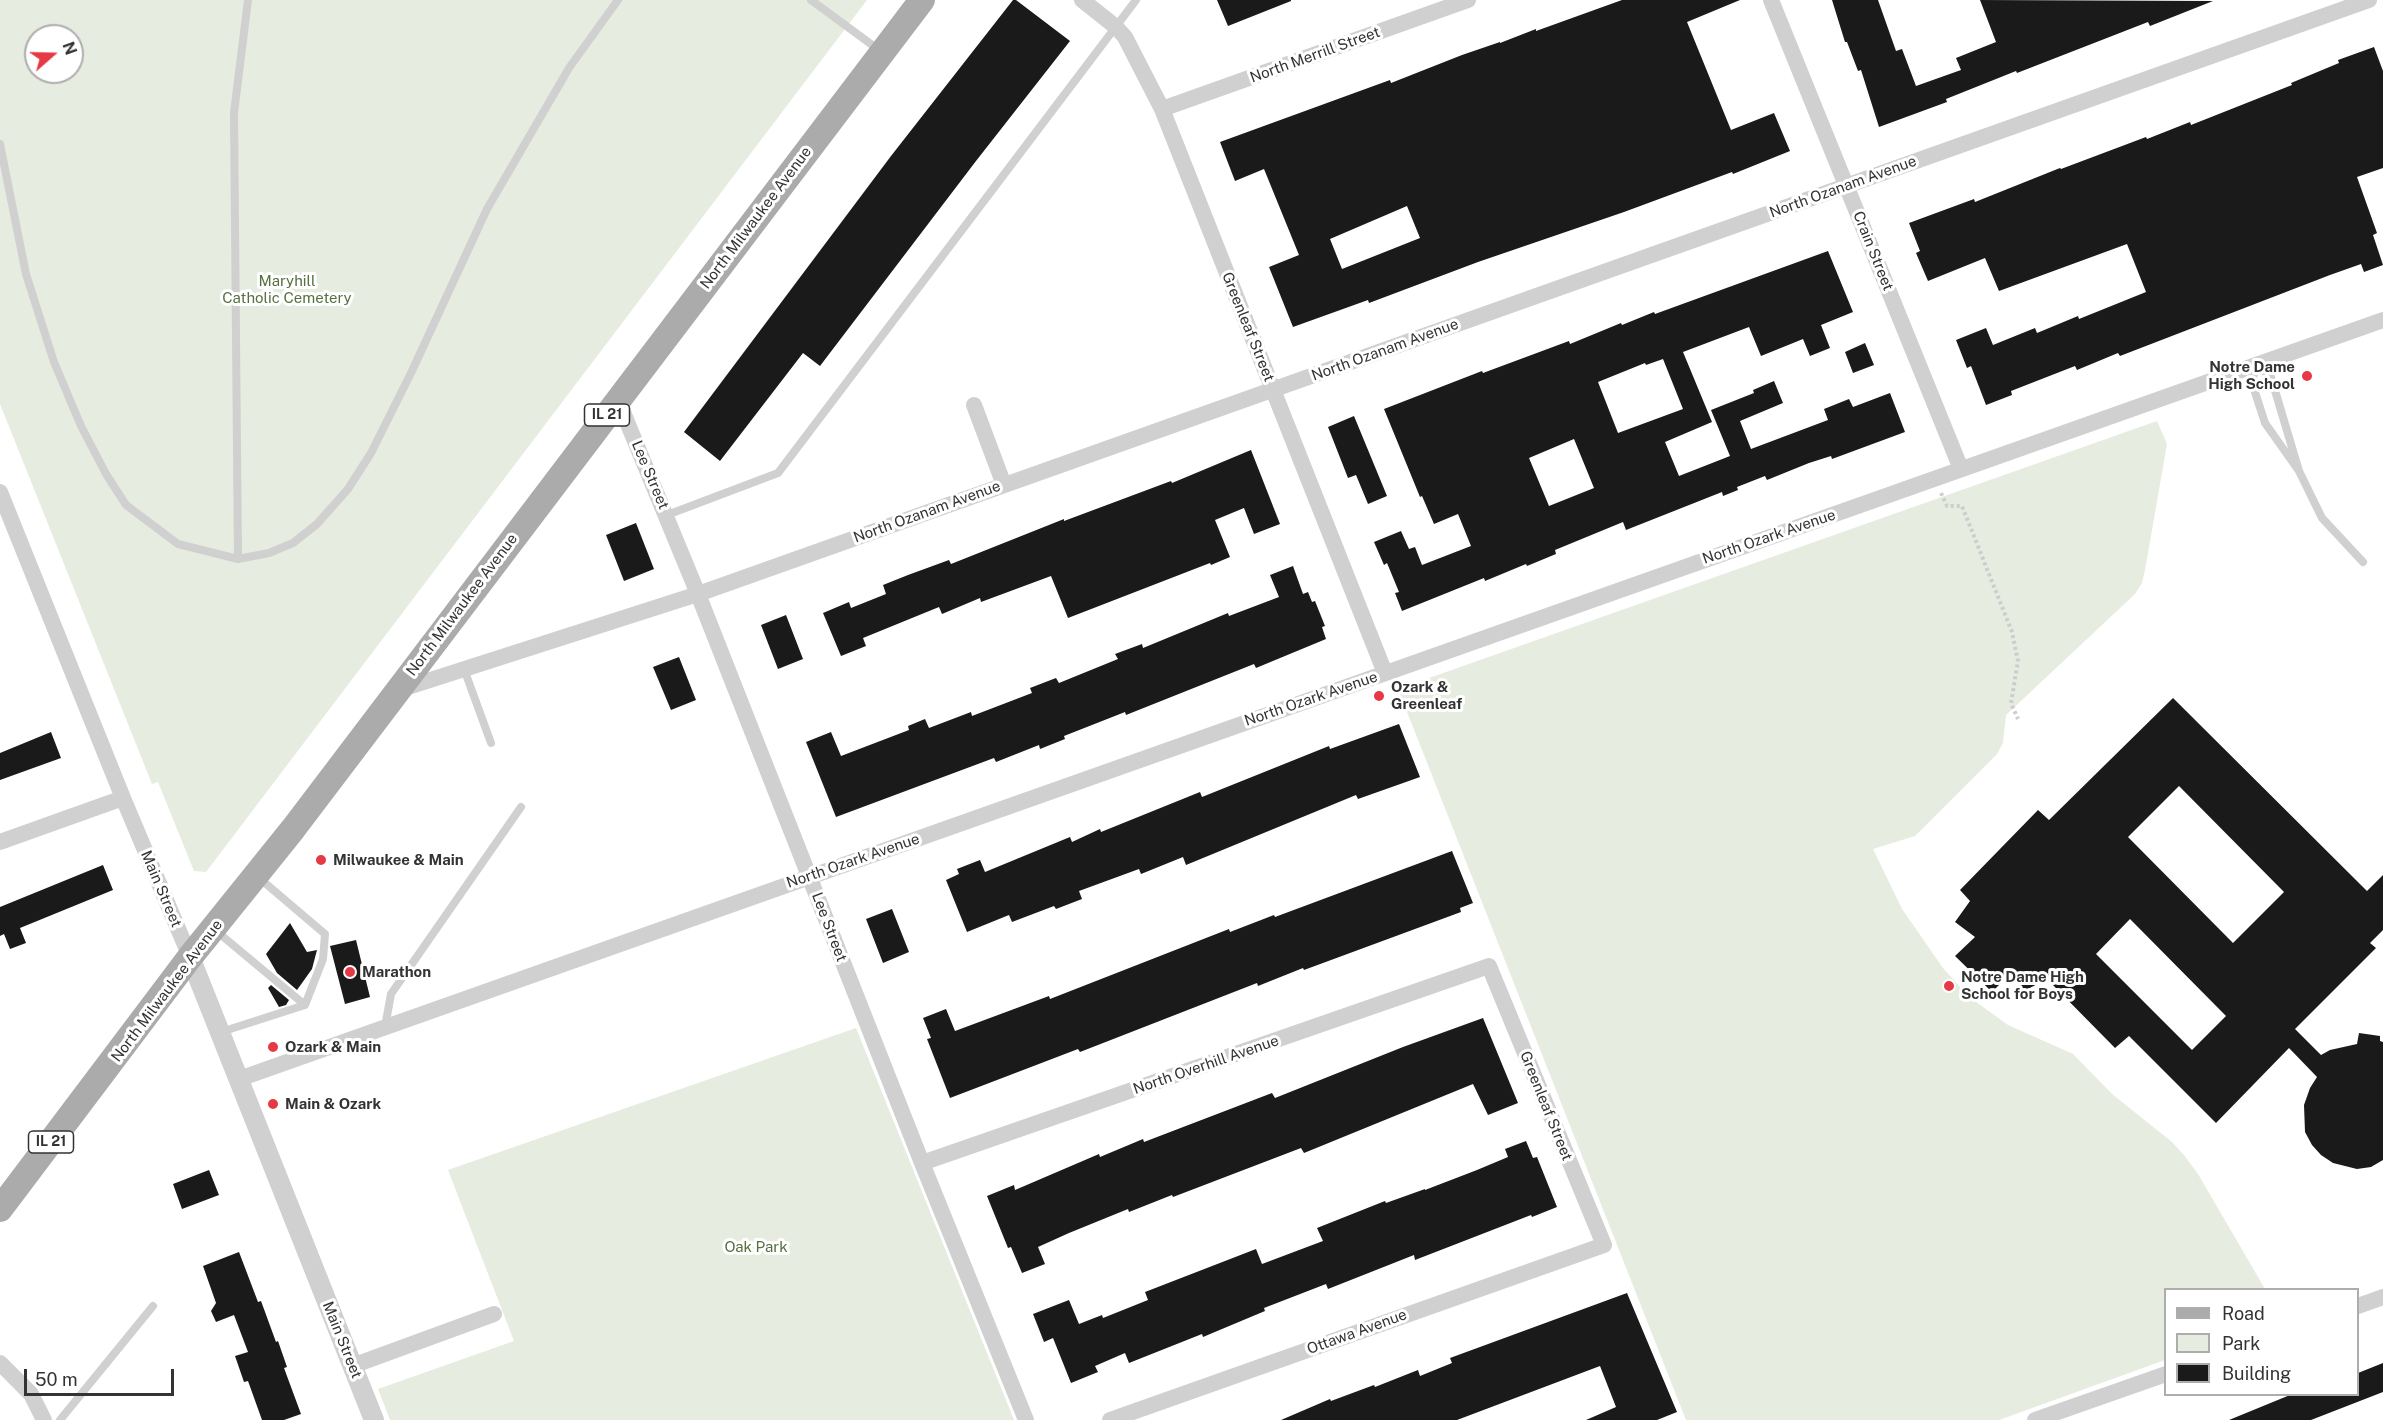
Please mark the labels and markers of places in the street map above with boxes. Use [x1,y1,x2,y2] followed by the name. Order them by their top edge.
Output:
[2208,358,2295,393] place label: Notre Dame High School
[2300,369,2314,383] marker: Notre Dame High School
[1391,678,1462,713] place label: Ozark & Greenleaf
[1372,689,1386,703] marker: Ozark & Greenleaf
[333,851,464,869] place label: Milwaukee & Main
[314,853,328,867] marker: Milwaukee & Main
[362,963,431,981] place label: Marathon
[343,965,357,979] marker: Marathon
[1961,968,2084,1003] place label: Notre Dame High School for Boys
[1942,979,1956,993] marker: Notre Dame High School for Boys
[285,1038,381,1056] place label: Ozark & Main
[266,1040,280,1054] marker: Ozark & Main
[285,1095,381,1113] place label: Main & Ozark
[266,1097,280,1111] marker: Main & Ozark

